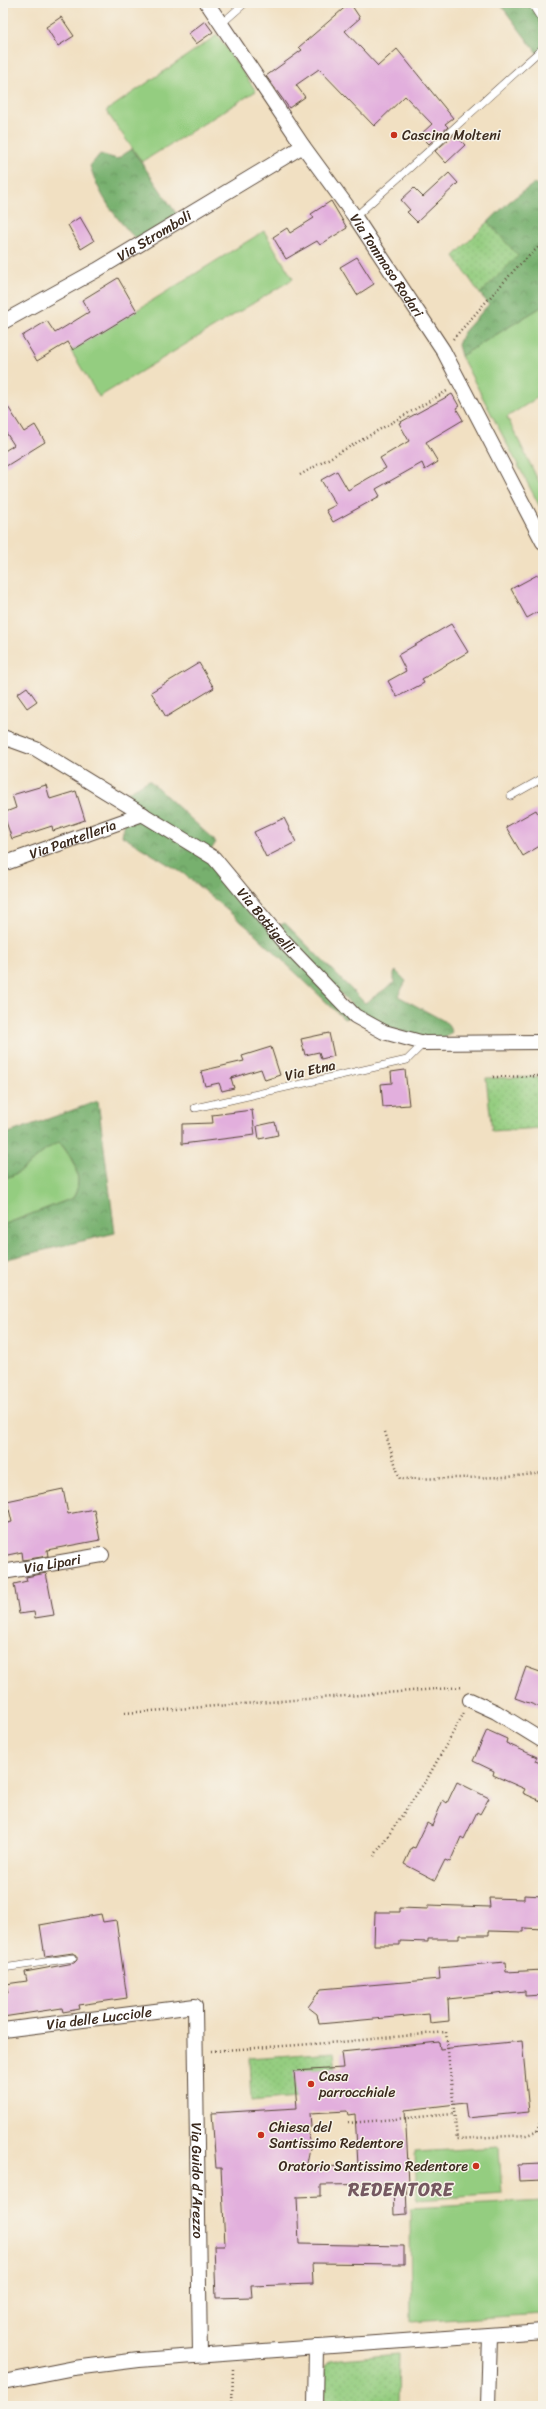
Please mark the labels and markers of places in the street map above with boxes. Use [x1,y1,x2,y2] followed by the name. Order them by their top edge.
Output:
[402,123,502,148] place label: Cascina Molteni
[389,130,399,140] marker: Cascina Molteni
[318,2064,395,2105] place label: Casa parrocchiale
[306,2079,316,2089] marker: Casa parrocchiale
[269,2115,403,2156] place label: Chiesa del Santissimo Redentore
[256,2130,266,2140] marker: Chiesa del Santissimo Redentore
[279,2154,468,2179] place label: Oratorio Santissimo Redentore
[471,2161,481,2171] marker: Oratorio Santissimo Redentore

